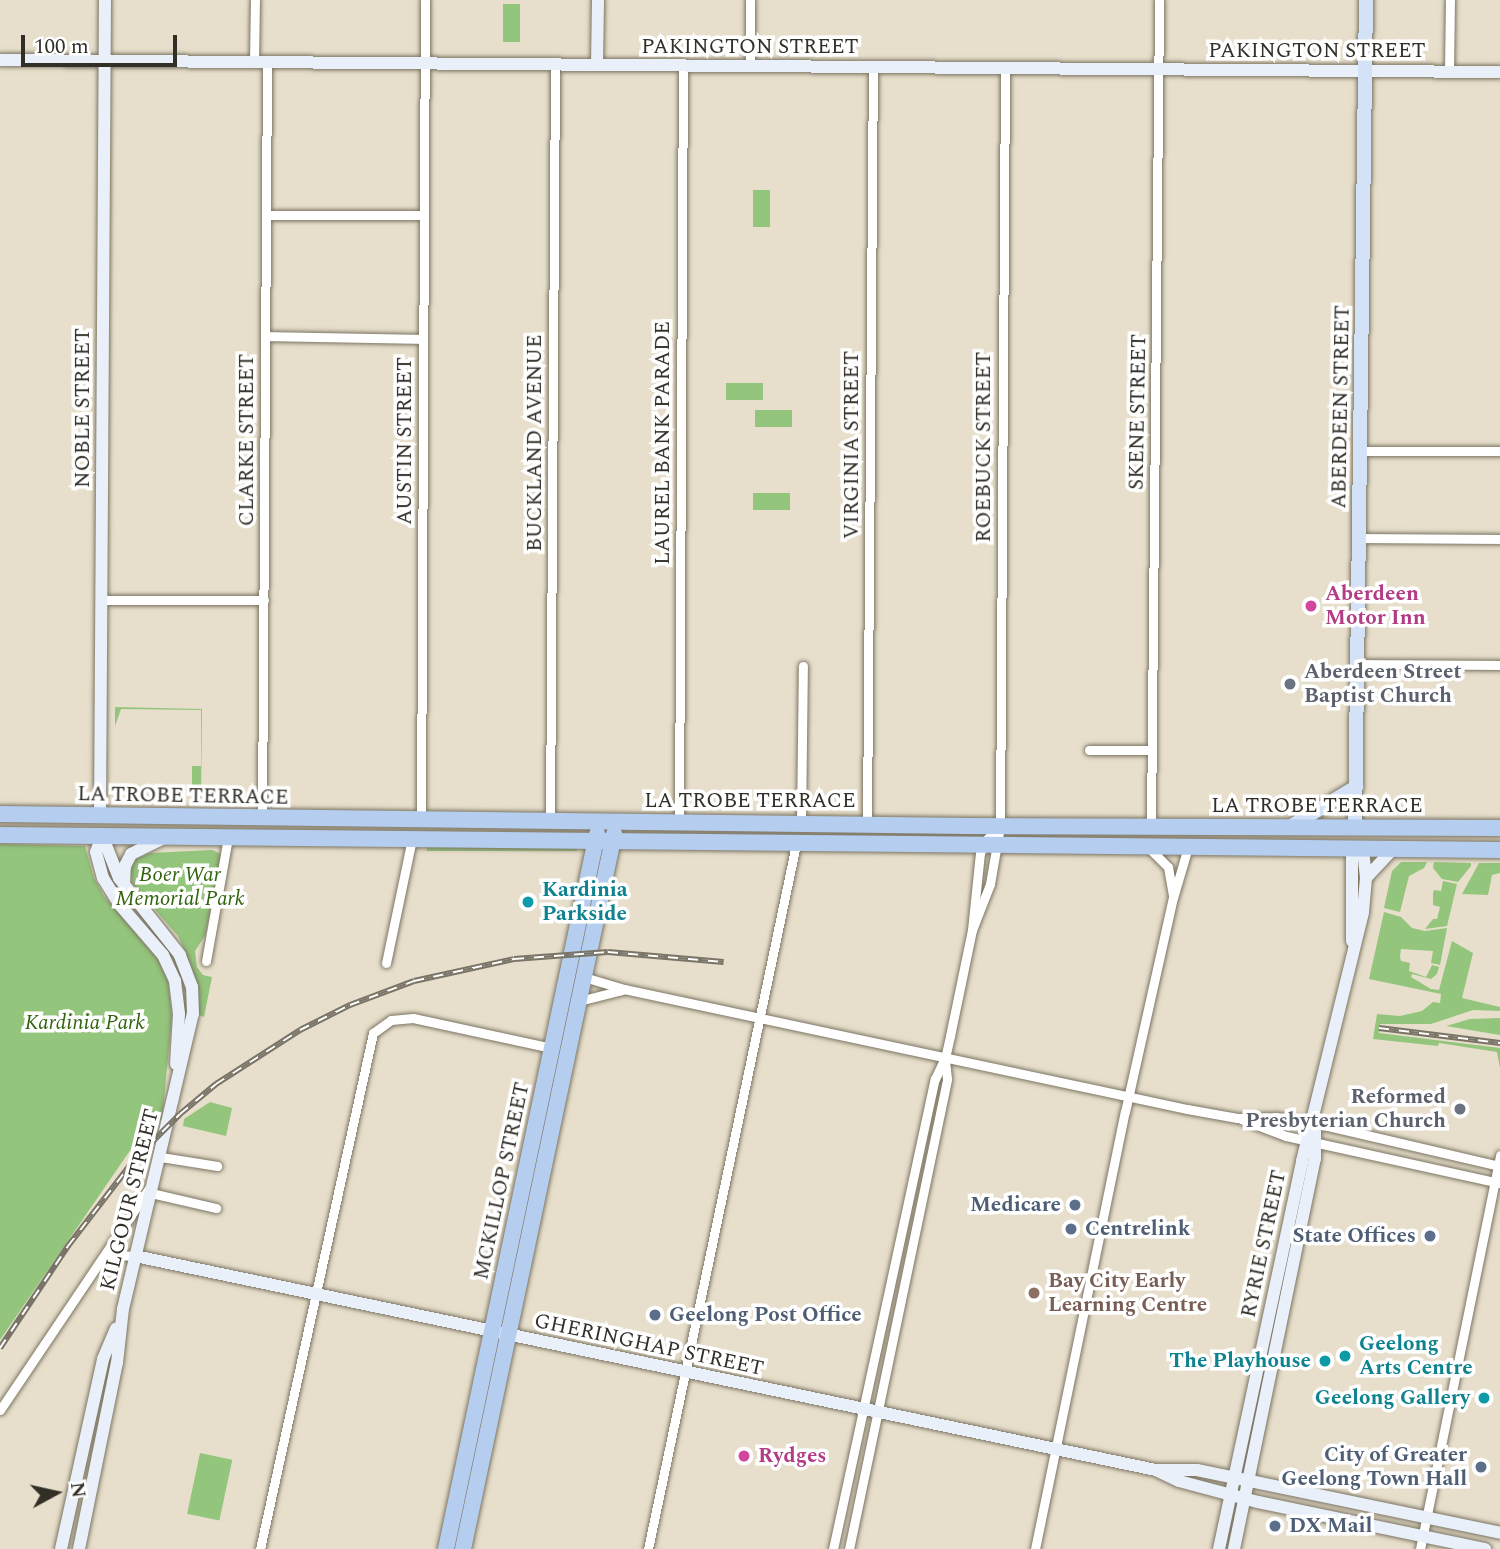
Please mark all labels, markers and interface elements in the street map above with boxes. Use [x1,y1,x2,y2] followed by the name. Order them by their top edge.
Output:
[24,21,180,65] scale bar
[34,31,89,63] text: 100 m
[641,34,859,60] street label: PAKINGTON STREET
[1208,38,1426,64] street label: PAKINGTON STREET
[1327,305,1355,509] street label: ABERDEEN STREET
[650,321,676,565] street label: LAUREL BANK PARADE
[70,328,96,488] street label: NOBLE STREET
[522,334,548,552] street label: BUCKLAND AVENUE
[1124,334,1152,490] street label: SKENE STREET
[839,351,865,539] street label: VIRGINIA STREET
[971,351,997,543] street label: ROEBUCK STREET
[234,354,260,526] street label: CLARKE STREET
[392,357,418,525] street label: AUSTIN STREET
[1325,581,1426,631] place label: Aberdeen Motor Inn
[1303,598,1319,614] marker: Aberdeen Motor Inn
[1304,659,1462,709] place label: Aberdeen Street Baptist Church
[1282,676,1298,692] marker: Aberdeen Street Baptist Church
[77,782,289,810] street label: LA TROBE TERRACE
[644,788,856,814] street label: LA TROBE TERRACE
[1211,793,1423,819] street label: LA TROBE TERRACE
[115,862,245,912] park label: Boer War Memorial Park
[542,877,628,927] place label: Kardinia Parkside
[520,894,536,910] marker: Kardinia Parkside
[25,1010,145,1036] park label: Kardinia Park
[469,1080,535,1282] street label: MCKILLOP STREET
[1245,1084,1446,1134] place label: Reformed Presbyterian Church
[1452,1101,1468,1117] marker: Reformed Presbyterian Church
[95,1107,165,1293] street label: KILGOUR STREET
[1236,1168,1292,1320] street label: RYRIE STREET
[970,1192,1061,1218] place label: Medicare
[1067,1197,1083,1213] marker: Medicare
[1085,1216,1190,1242] place label: Centrelink
[1063,1221,1079,1237] marker: Centrelink
[1292,1223,1416,1249] place label: State Offices
[1422,1228,1438,1244] marker: State Offices
[1048,1268,1207,1318] place label: Bay City Early Learning Centre
[1026,1285,1042,1301] marker: Bay City Early Learning Centre
[669,1302,862,1328] place label: Geelong Post Office
[647,1307,663,1323] marker: Geelong Post Office
[532,1308,766,1382] street label: GHERINGHAP STREET
[1359,1331,1473,1381] place label: Geelong Arts Centre
[1169,1348,1311,1374] place label: The Playhouse
[1337,1348,1353,1364] marker: Geelong Arts Centre
[1317,1353,1333,1369] marker: The Playhouse
[1315,1385,1470,1411] place label: Geelong Gallery
[1476,1390,1492,1406] marker: Geelong Gallery
[1281,1442,1467,1492] place label: City of Greater Geelong Town Hall
[758,1443,827,1469] place label: Rydges
[736,1448,752,1464] marker: Rydges
[21,1458,91,1528] north arrow
[1473,1459,1489,1475] marker: City of Greater Geelong Town Hall
[62,1480,93,1500] text: N
[1289,1513,1372,1539] place label: DX Mail
[1267,1518,1283,1534] marker: DX Mail

